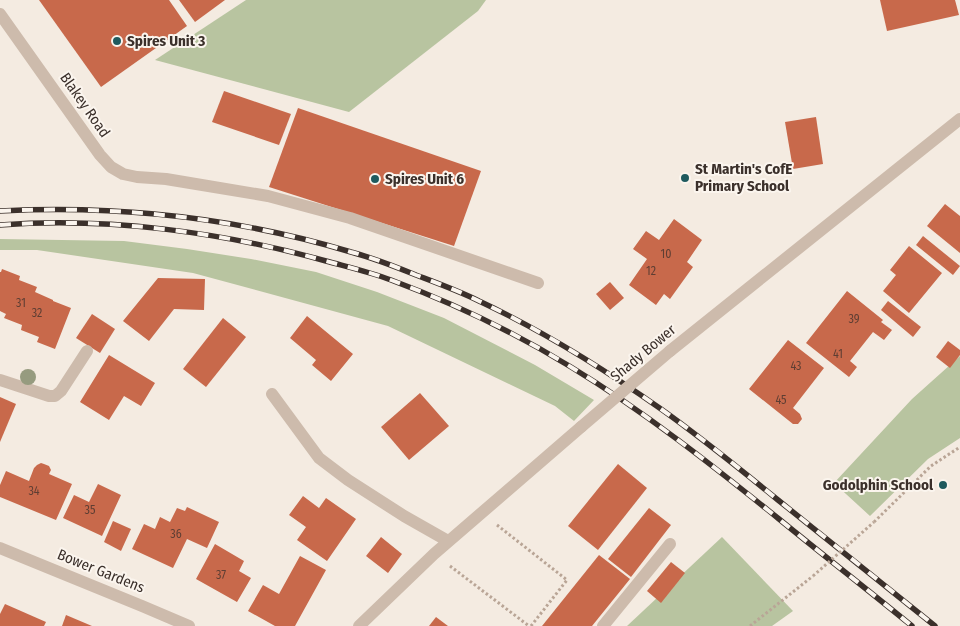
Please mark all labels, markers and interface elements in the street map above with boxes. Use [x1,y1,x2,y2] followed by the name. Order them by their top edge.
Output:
[127,32,205,50] place label: Spires Unit 3
[111,35,123,47] marker: Spires Unit 3
[56,69,114,141] street label: Blakey Road
[695,160,792,195] place label: St Martin's CofE Primary School
[385,170,464,188] place label: Spires Unit 6
[679,172,691,184] marker: St Martin's CofE Primary School
[369,173,381,185] marker: Spires Unit 6
[661,247,671,261] house number: 10
[646,264,656,278] house number: 12
[16,296,26,310] house number: 31
[32,306,42,320] house number: 32
[848,312,860,326] house number: 39
[607,320,680,385] street label: Shady Bower
[833,347,843,361] house number: 41
[790,359,802,373] house number: 43
[775,393,787,407] house number: 45
[823,476,934,494] place label: Godolphin School
[937,479,949,491] marker: Godolphin School
[28,484,40,498] house number: 34
[85,503,96,517] house number: 35
[170,527,182,541] house number: 36
[55,545,147,597] street label: Bower Gardens
[216,568,226,582] house number: 37

